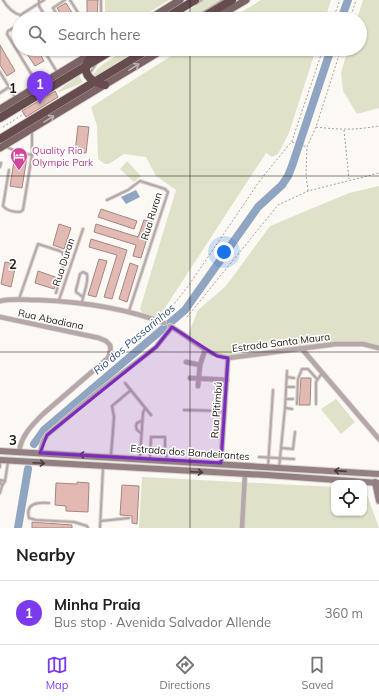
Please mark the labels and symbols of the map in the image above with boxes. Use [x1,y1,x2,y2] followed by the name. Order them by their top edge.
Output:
[128,63,139,71] one-way arrow
[27,71,53,104] pin: 1
[9,80,17,96] text: 1
[43,114,55,122] one-way arrow
[32,144,94,169] place label: Quality Rio Olympic Park
[9,146,29,171] hotel icon: Quality Rio Olympic Park
[138,190,165,242] street label: Rua Ruran
[50,236,77,288] street label: Rua Duran
[214,242,234,262] your location
[9,256,17,272] text: 2
[90,300,178,377] water label: Rio dos Passarinhos
[17,306,85,333] street label: Rua Abadiana
[231,330,331,355] street label: Estrada Santa Maura
[208,381,225,439] street label: Rua Pitimbú
[9,432,17,448] text: 3
[130,442,250,463] street label: Estrada dos Bandeirantes
[79,452,92,459] one-way arrow
[32,459,45,466] one-way arrow
[190,468,203,475] one-way arrow
[334,468,347,475] one-way arrow

